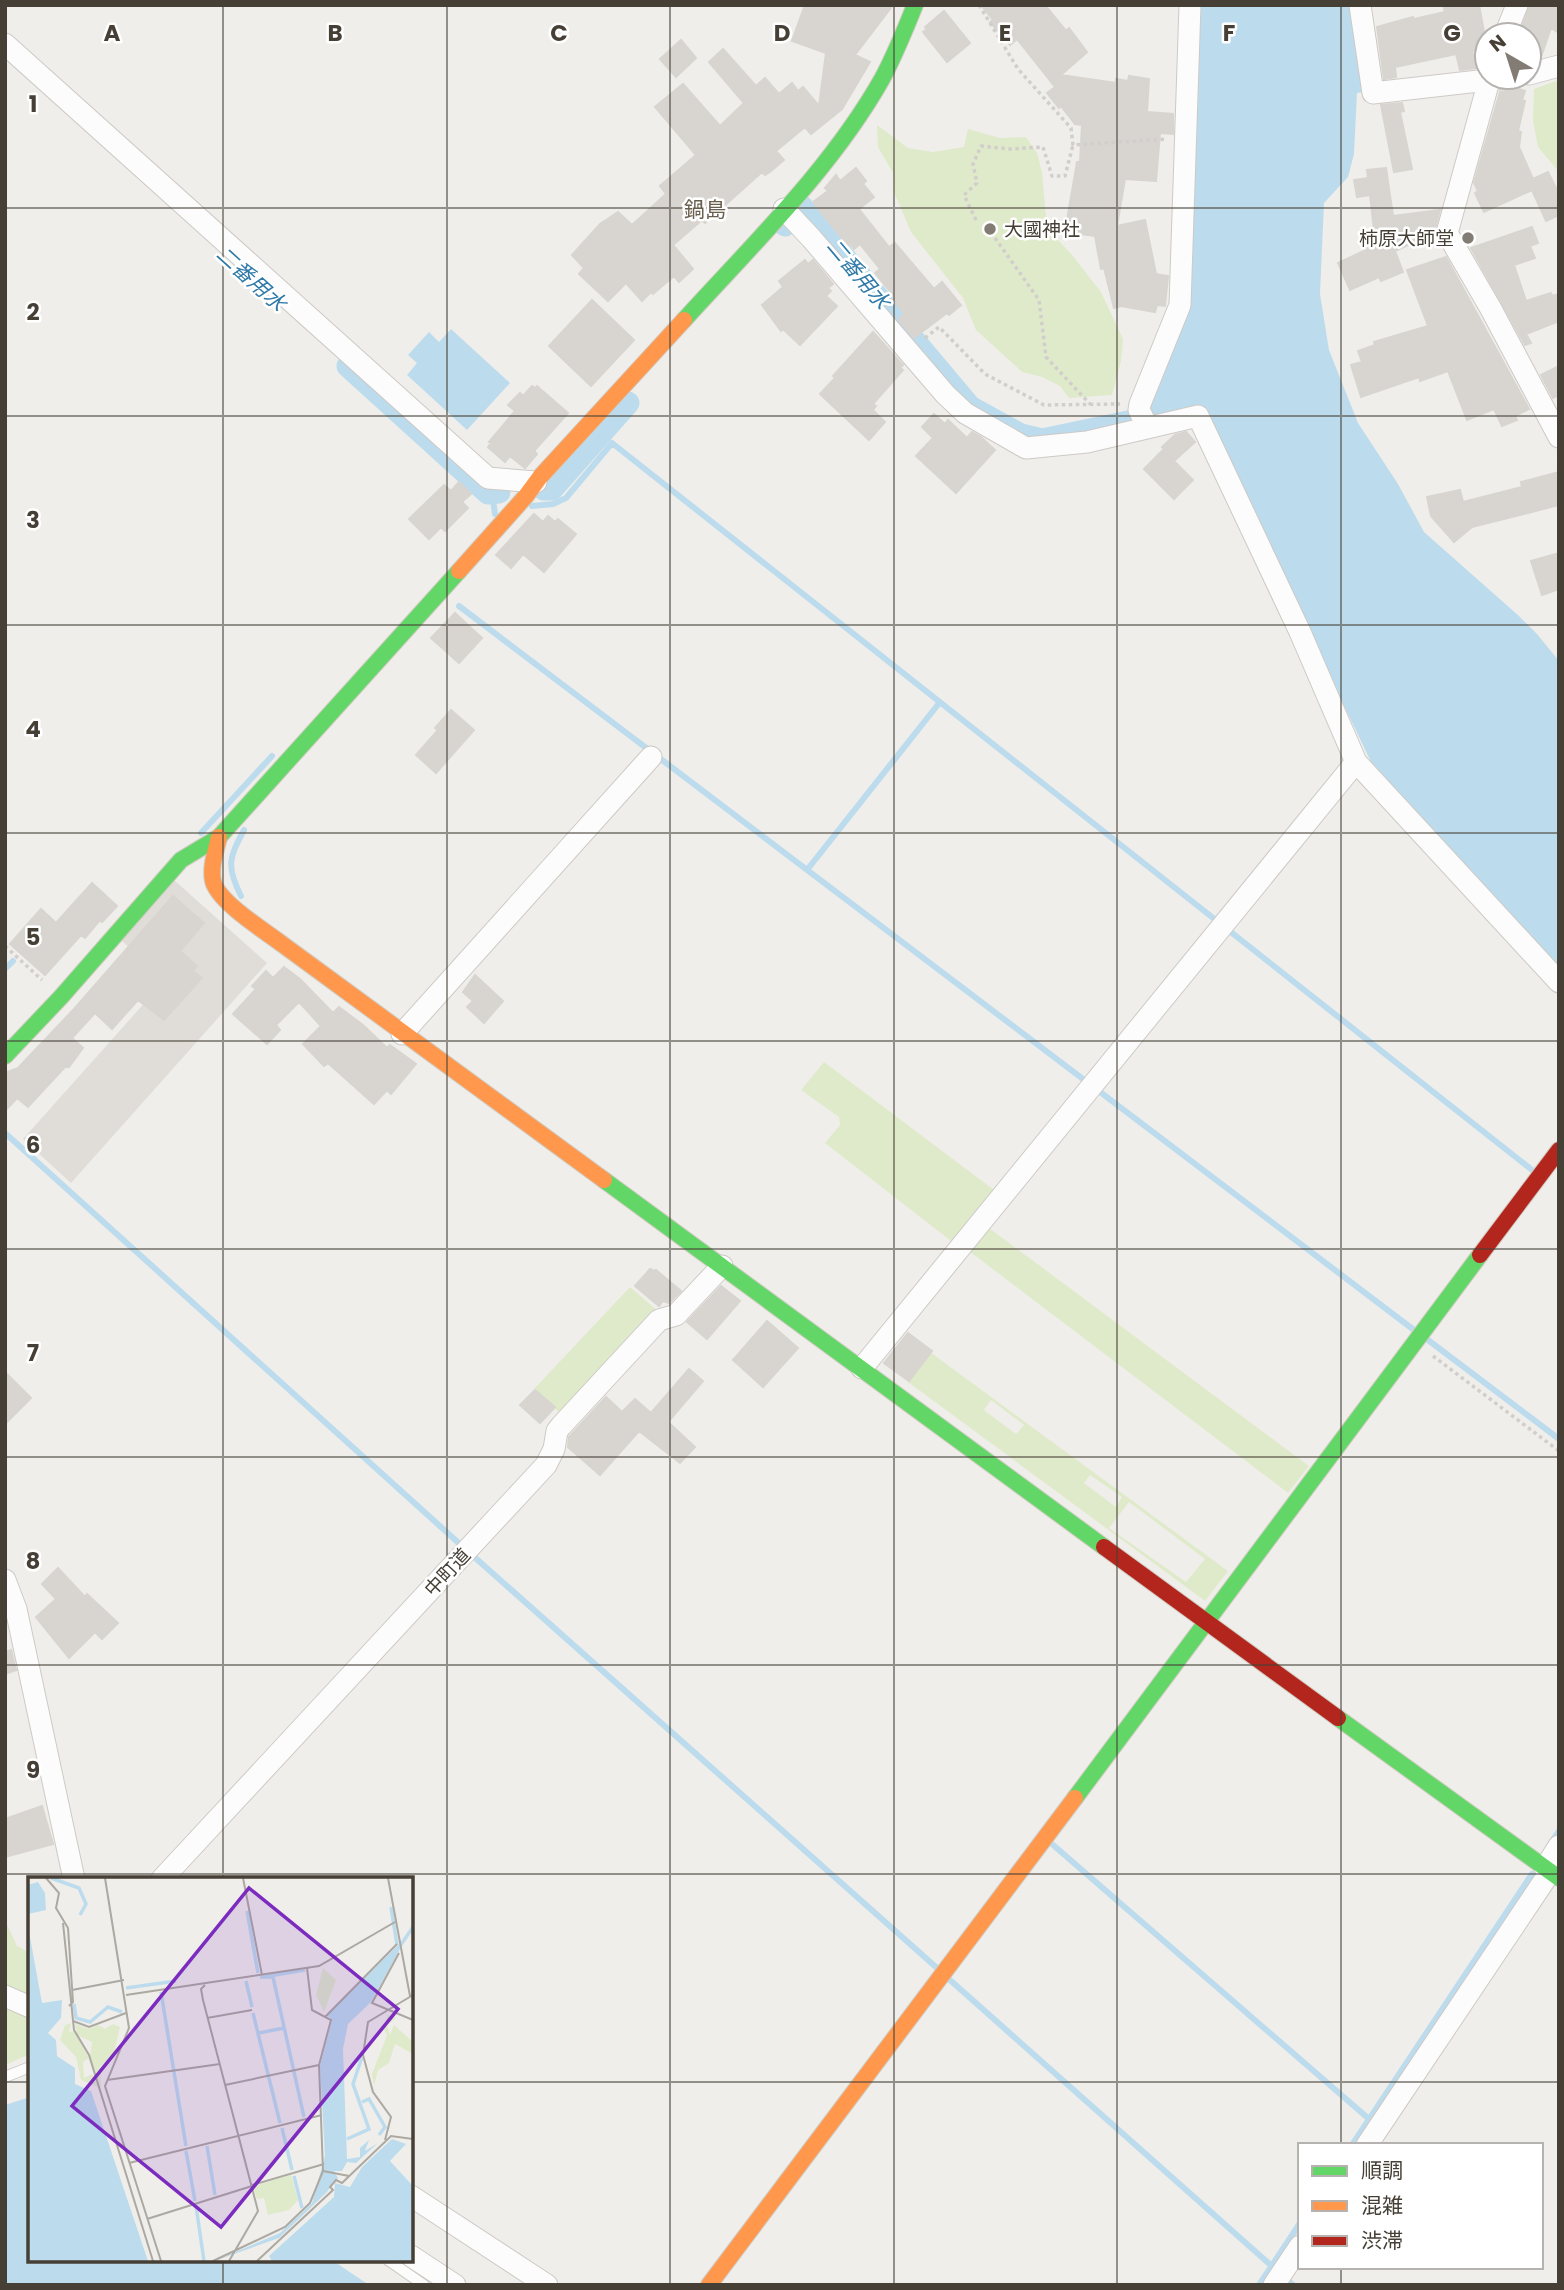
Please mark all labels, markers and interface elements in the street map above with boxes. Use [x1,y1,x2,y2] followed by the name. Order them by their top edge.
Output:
[104,17,121,49] text: A
[327,17,343,49] text: B
[550,17,568,49] text: C
[774,17,790,49] text: D
[999,17,1011,49] text: E
[1223,17,1235,49] text: F
[1443,17,1461,49] text: G
[1473,21,1543,91] north arrow
[1484,28,1512,58] text: N
[29,88,37,120] text: 1
[684,195,726,224] district label: 鍋島
[1004,216,1080,243] place label: 大國神社
[982,221,998,237] marker: 大國神社
[1359,225,1454,252] place label: 柿原大師堂
[1460,230,1476,246] marker: 柿原大師堂
[820,232,898,317] water label: 二番用水
[210,240,294,319] water label: 二番用水
[26,296,40,328] text: 2
[26,504,40,536] text: 3
[25,713,41,745] text: 4
[26,921,40,953] text: 5
[26,1129,40,1161] text: 6
[27,1337,39,1369] text: 7
[418,1542,477,1602] street label: 中町道
[26,1545,40,1577] text: 8
[26,1754,40,1786] text: 9
[28,1877,413,2262] inset map
[1298,2143,1543,2269] legend
[1361,2156,1403,2185] text: 順調
[1361,2191,1403,2220] text: 混雑
[1361,2226,1403,2255] text: 渋滞

